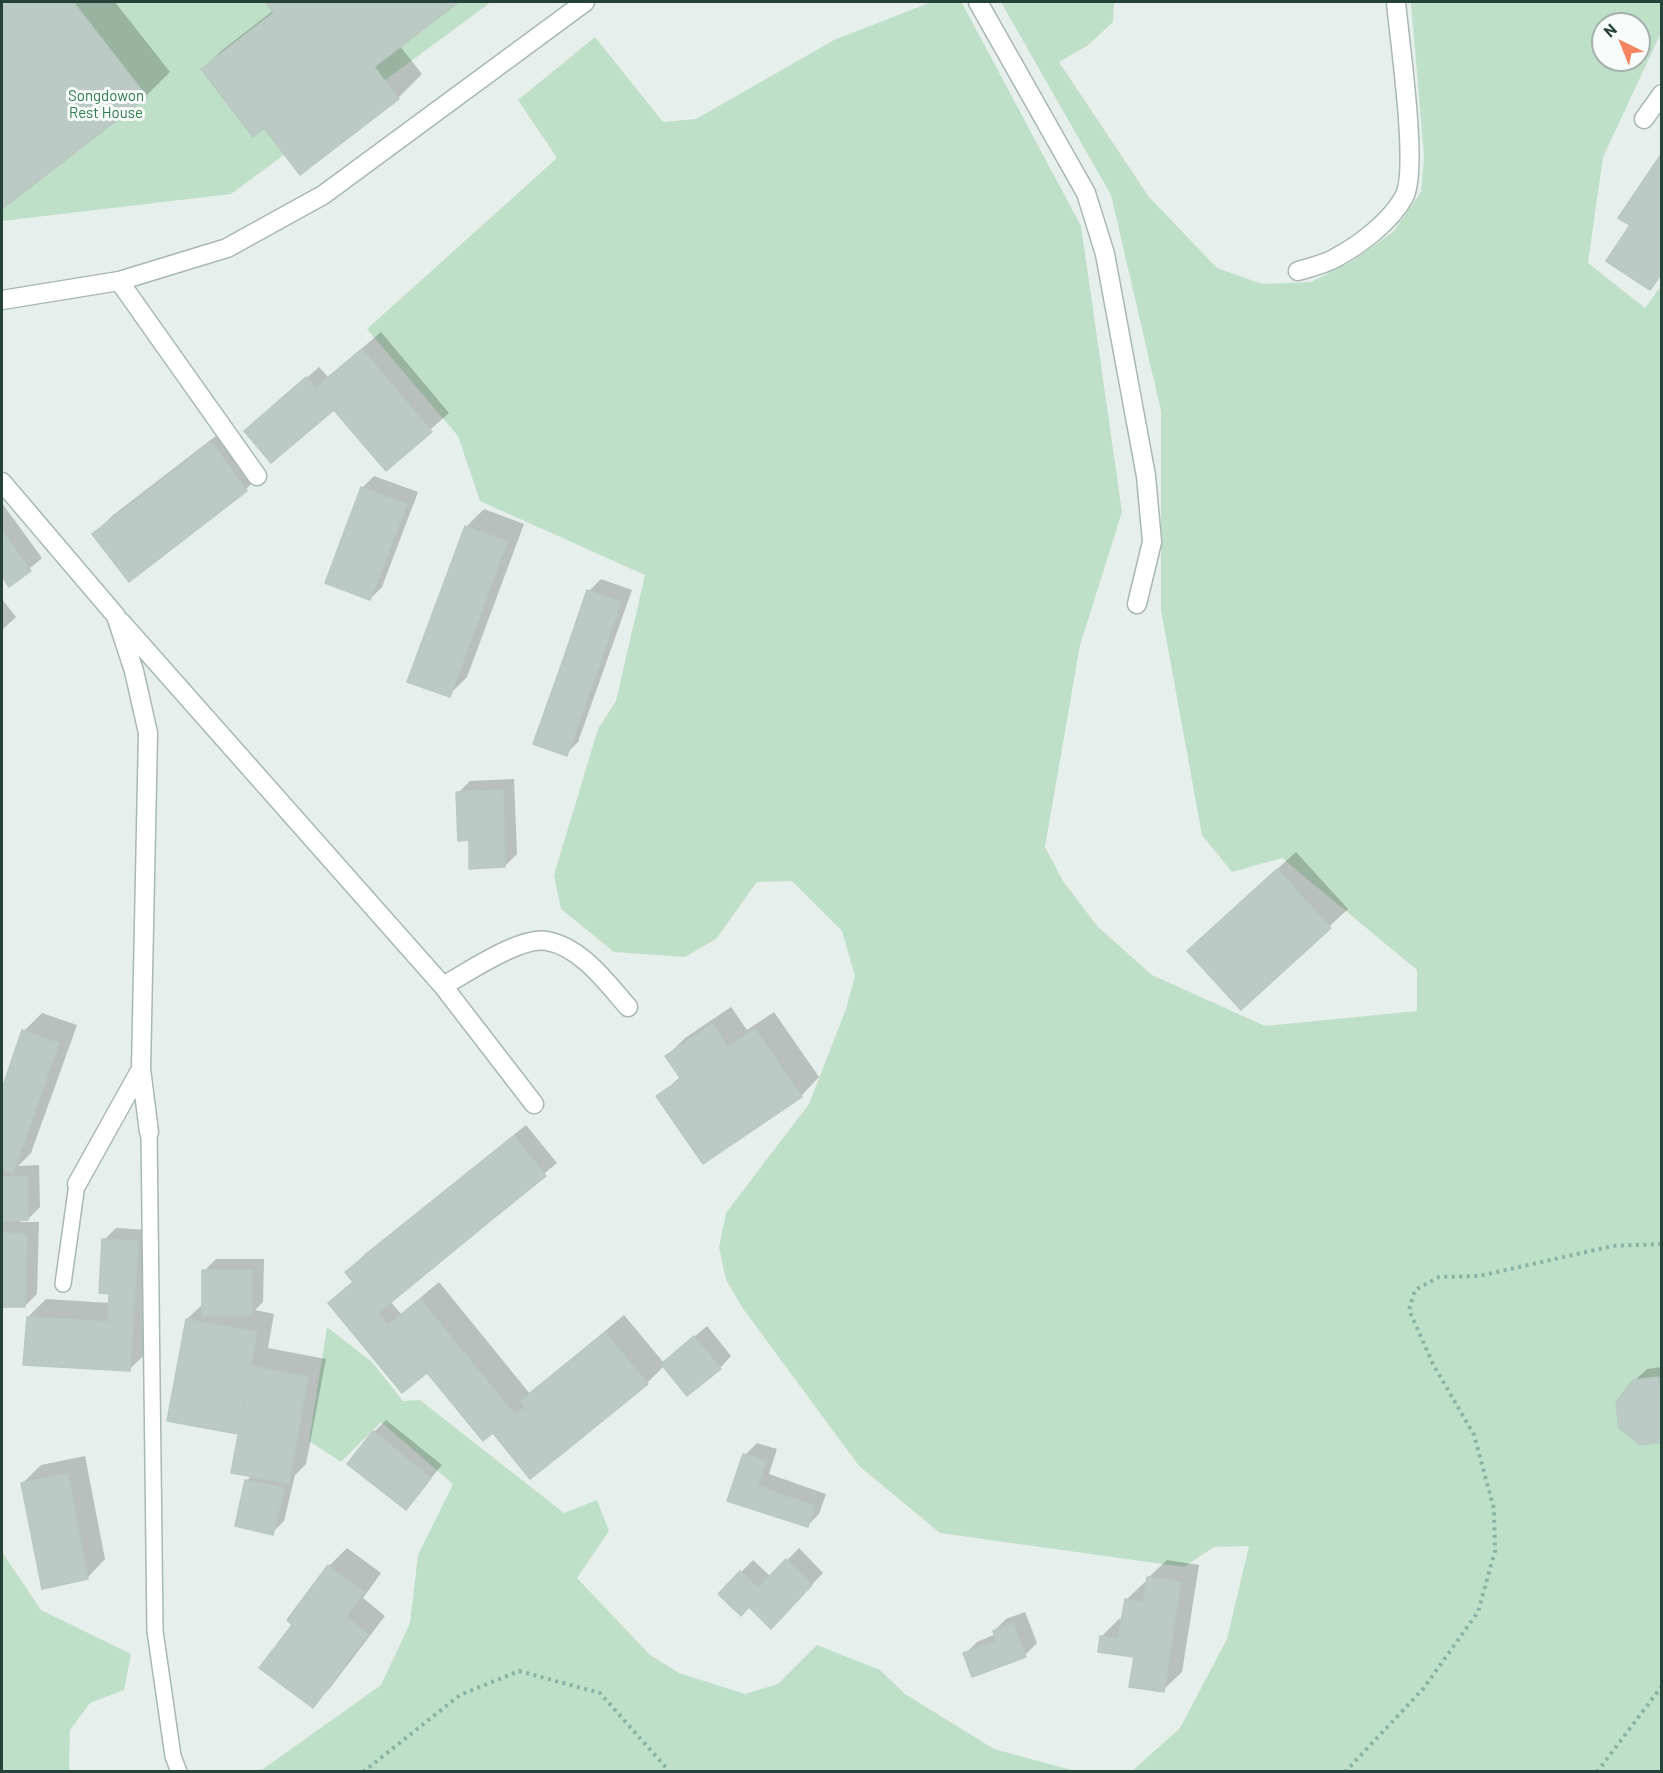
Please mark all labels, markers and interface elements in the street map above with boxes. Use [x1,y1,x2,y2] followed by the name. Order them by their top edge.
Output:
[1591,12,1651,72] north arrow
[1599,19,1620,41] text: N
[68,87,144,122] park label: Songdowon Rest House

